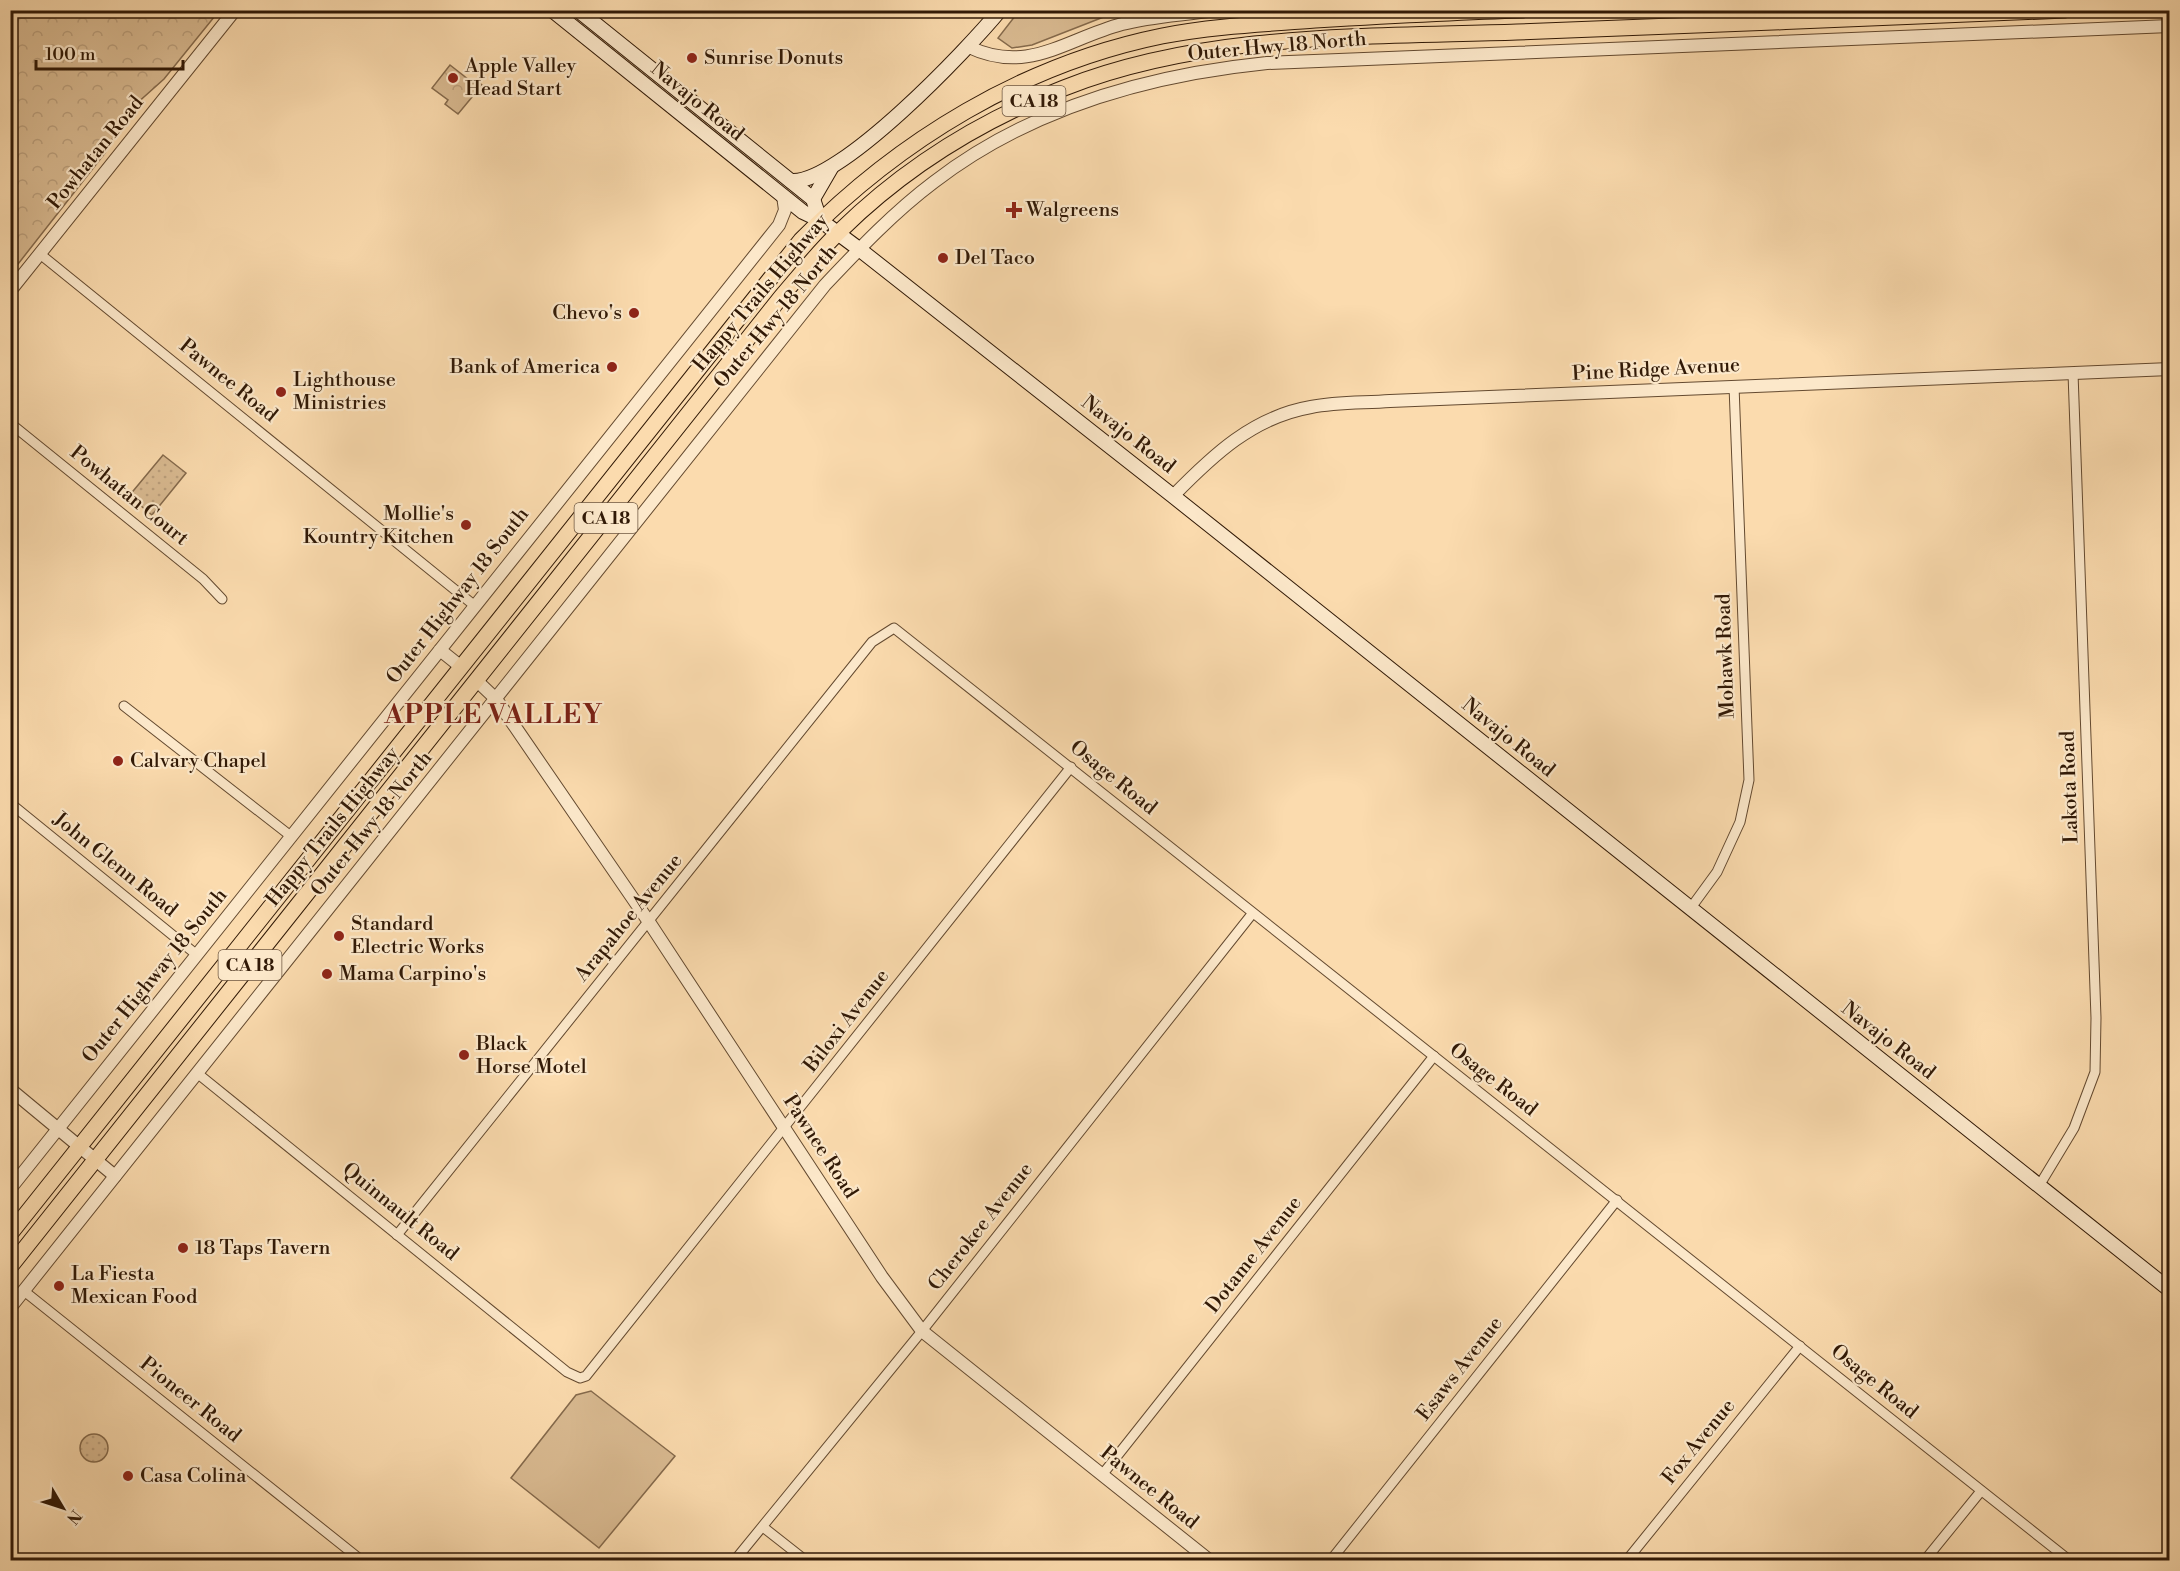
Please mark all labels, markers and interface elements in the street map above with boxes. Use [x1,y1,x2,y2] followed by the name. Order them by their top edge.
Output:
[1187,27,1367,67] street label: Outer Hwy 18 North
[36,33,183,71] scale bar
[45,43,96,66] text: 100 m
[704,46,843,71] place label: Sunrise Donuts
[685,51,699,65] marker: Sunrise Donuts
[464,54,577,102] place label: Apple Valley Head Start
[645,57,749,148] street label: Navajo Road
[446,71,460,85] marker: Apple Valley Head Start
[1002,86,1066,116] road number: CA 18
[43,91,150,215] street label: Powhatan Road
[1025,198,1119,223] place label: Walgreens
[1007,203,1021,217] marker: Walgreens
[688,209,835,377] street label: Happy Trails Highway
[709,240,843,394] street label: Outer Hwy 18 North
[955,246,1035,271] place label: Del Taco
[936,251,950,265] marker: Del Taco
[552,301,622,326] place label: Chevo's
[627,306,641,320] marker: Chevo's
[174,334,283,429] street label: Pawnee Road
[1571,353,1741,387] street label: Pine Ridge Avenue
[449,355,601,380] place label: Bank of America
[605,360,619,374] marker: Bank of America
[293,368,396,416] place label: Lighthouse Ministries
[274,385,288,399] marker: Lighthouse Ministries
[1076,390,1181,480] street label: Navajo Road
[65,441,193,551] street label: Powhatan Court
[303,502,454,550] place label: Mollie's Kountry Kitchen
[381,503,535,689] street label: Outer Highway 18 South
[574,503,638,533] road number: CA 18
[459,518,473,532] marker: Mollie's Kountry Kitchen
[1711,592,1741,719] street label: Mohawk Road
[1456,693,1560,784] street label: Navajo Road
[383,699,604,731] district label: APPLE VALLEY
[2056,730,2084,844] street label: Lakota Road
[1064,735,1162,821] street label: Osage Road
[261,742,405,912] street label: Happy Trails Highway
[306,746,438,902] street label: Outer Hwy 18 North
[130,749,267,774] place label: Calvary Chapel
[111,754,125,768] marker: Calvary Chapel
[47,807,183,923] street label: John Glenn Road
[569,849,688,988] street label: Arapahoe Avenue
[77,884,233,1068] street label: Outer Highway 18 South
[351,912,484,960] place label: Standard Electric Works
[332,929,346,943] marker: Standard Electric Works
[218,950,282,980] road number: CA 18
[339,962,486,987] place label: Mama Carpino's
[798,964,895,1078] street label: Biloxi Avenue
[320,967,334,981] marker: Mama Carpino's
[1836,996,1941,1086] street label: Navajo Road
[475,1032,587,1080] place label: Black Horse Motel
[1444,1038,1543,1123] street label: Osage Road
[457,1048,471,1062] marker: Black Horse Motel
[777,1090,863,1204] street label: Pawnee Road
[337,1157,464,1267] street label: Quinnault Road
[923,1158,1039,1296] street label: Cherokee Avenue
[1200,1191,1308,1319] street label: Dotame Avenue
[195,1236,331,1261] place label: 18 Taps Tavern
[176,1241,190,1255] marker: 18 Taps Tavern
[71,1262,198,1310] place label: La Fiesta Mexican Food
[52,1279,66,1293] marker: La Fiesta Mexican Food
[1412,1312,1508,1426] street label: Esaws Avenue
[1825,1339,1923,1425] street label: Osage Road
[134,1352,246,1449] street label: Pioneer Road
[1657,1394,1741,1490] street label: Fox Avenue
[1095,1441,1204,1536] street label: Pawnee Road
[140,1464,247,1489] place label: Casa Colina
[121,1469,135,1483] marker: Casa Colina
[33,1478,93,1538] north arrow
[62,1506,86,1528] text: N

